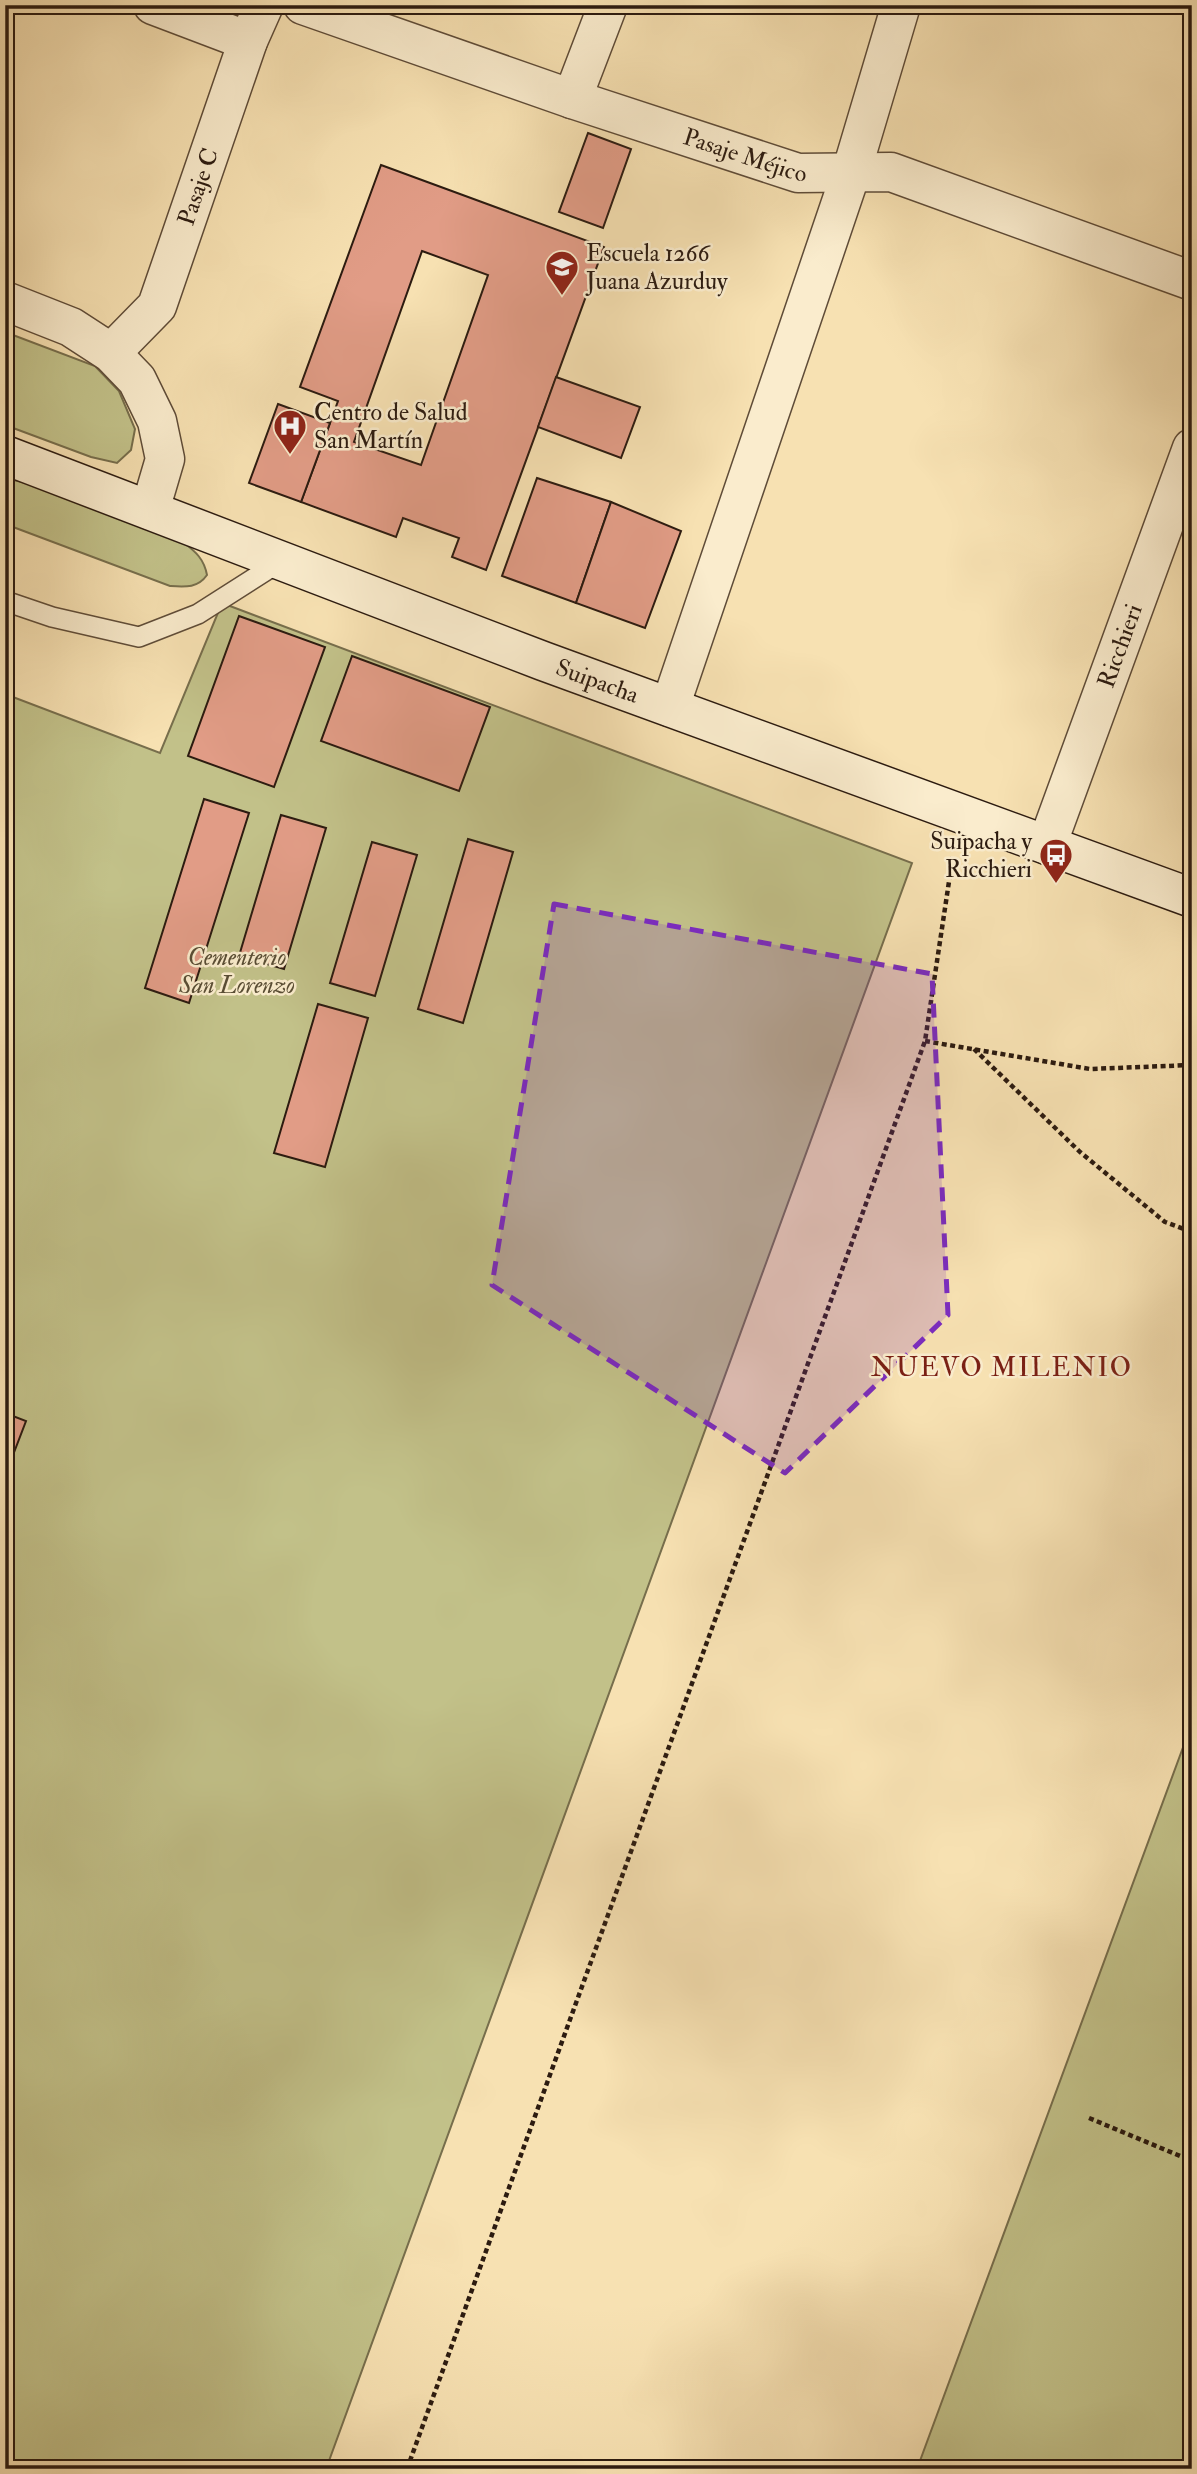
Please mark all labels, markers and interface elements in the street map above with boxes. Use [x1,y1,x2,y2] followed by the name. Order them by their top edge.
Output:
[679,121,806,189] street label: Pasaje Méjico
[170,144,226,229] street label: Pasaje C
[585,238,728,297] place label: Escuela 1266 Juana Azurduy
[543,248,581,297] school or university icon: Escuela 1266 Juana Azurduy
[314,397,468,456] place label: Centro de Salud San Martín
[271,407,309,456] hospital icon: Centro de Salud San Martín
[1090,600,1149,692] street label: Ricchieri
[552,652,644,711] street label: Suipacha
[930,826,1032,885] place label: Suipacha y Ricchieri
[1037,836,1075,885] bus stop icon: Suipacha y Ricchieri
[178,942,295,1001] park label: Cementerio San Lorenzo
[871,1352,1133,1384] district label: NUEVO MILENIO

